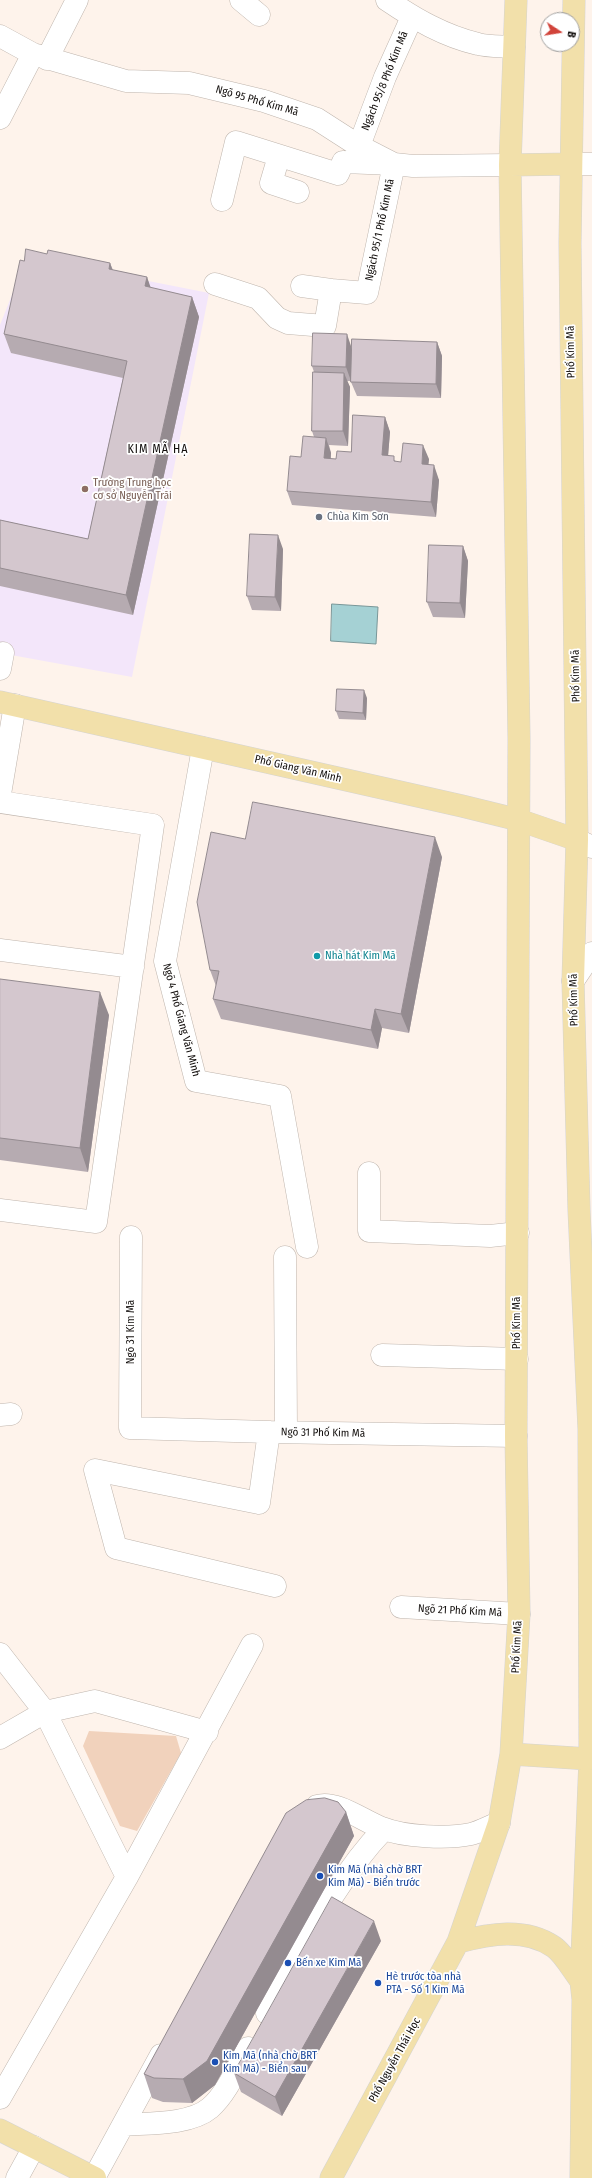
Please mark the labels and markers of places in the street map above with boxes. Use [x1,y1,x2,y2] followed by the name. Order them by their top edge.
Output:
[93,476,172,502] place label: Trường Trung học cơ sở Nguyễn Trãi
[80,484,90,494] marker: Trường Trung học cơ sở Nguyễn Trãi
[327,510,389,524] place label: Chùa Kim Sơn
[314,512,324,522] marker: Chùa Kim Sơn
[325,949,396,963] place label: Nhà hát Kim Mã
[312,951,322,961] marker: Nhà hát Kim Mã
[328,1863,422,1889] place label: Kim Mã (nhà chờ BRT Kim Mã) - Biển trước
[315,1871,325,1881] marker: Kim Mã (nhà chờ BRT Kim Mã) - Biển trước
[296,1956,361,1970] place label: Bến xe Kim Mã
[283,1958,293,1968] marker: Bến xe Kim Mã
[386,1970,465,1996] place label: Hè trước tòa nhà PTA - Số 1 Kim Mã
[373,1978,383,1988] marker: Hè trước tòa nhà PTA - Số 1 Kim Mã
[223,2049,317,2075] place label: Kim Mã (nhà chờ BRT Kim Mã) - Biển sau
[210,2057,220,2067] marker: Kim Mã (nhà chờ BRT Kim Mã) - Biển sau

